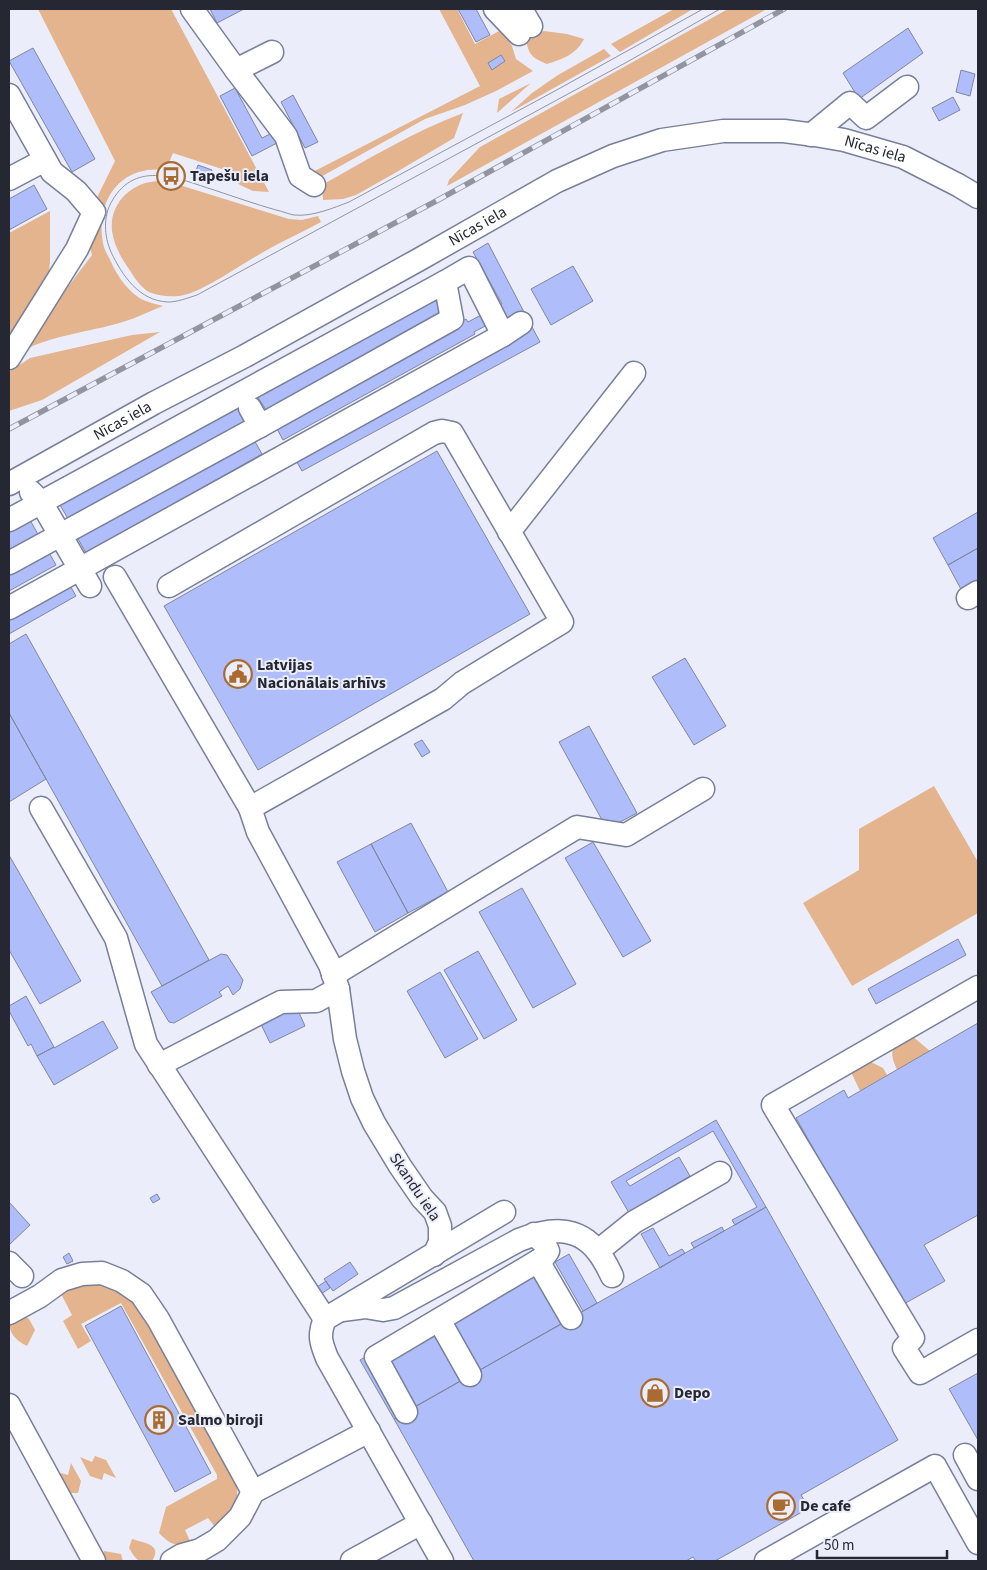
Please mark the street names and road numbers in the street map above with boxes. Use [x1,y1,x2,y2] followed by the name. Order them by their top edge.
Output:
[842,130,909,168] street label: Nīcas iela
[445,201,511,251] street label: Nīcas iela
[89,396,156,446] street label: Nīcas iela
[384,1149,446,1225] street label: Skandu iela

